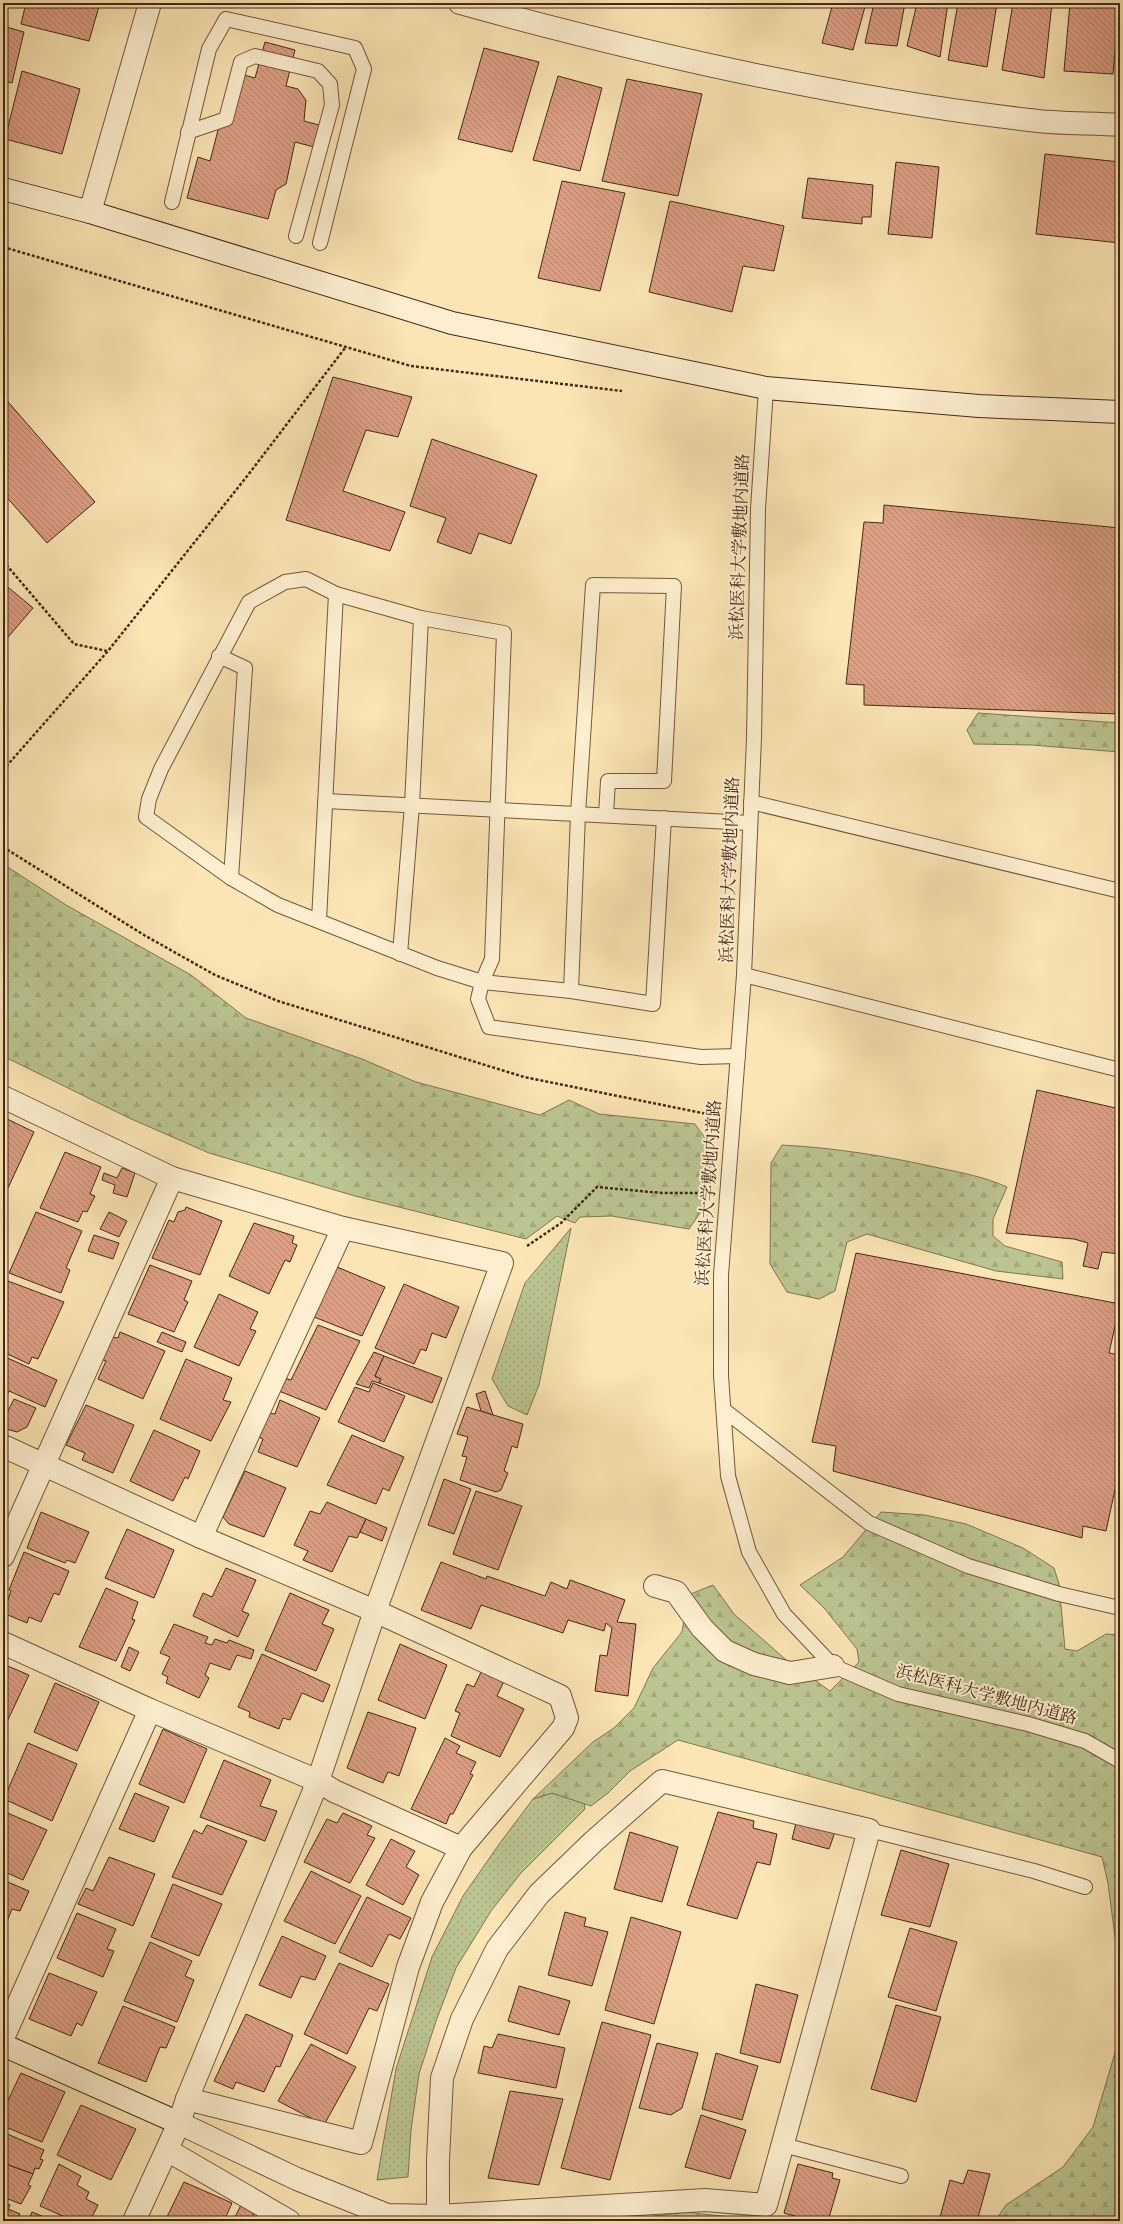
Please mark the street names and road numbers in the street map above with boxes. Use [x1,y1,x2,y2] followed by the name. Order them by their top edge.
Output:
[726,453,756,641] street label: 浜松医科大学敷地内道路
[716,776,746,964] street label: 浜松医科大学敷地内道路
[692,1099,728,1287] street label: 浜松医科大学敷地内道路
[893,1660,1079,1732] street label: 浜松医科大学敷地内道路

